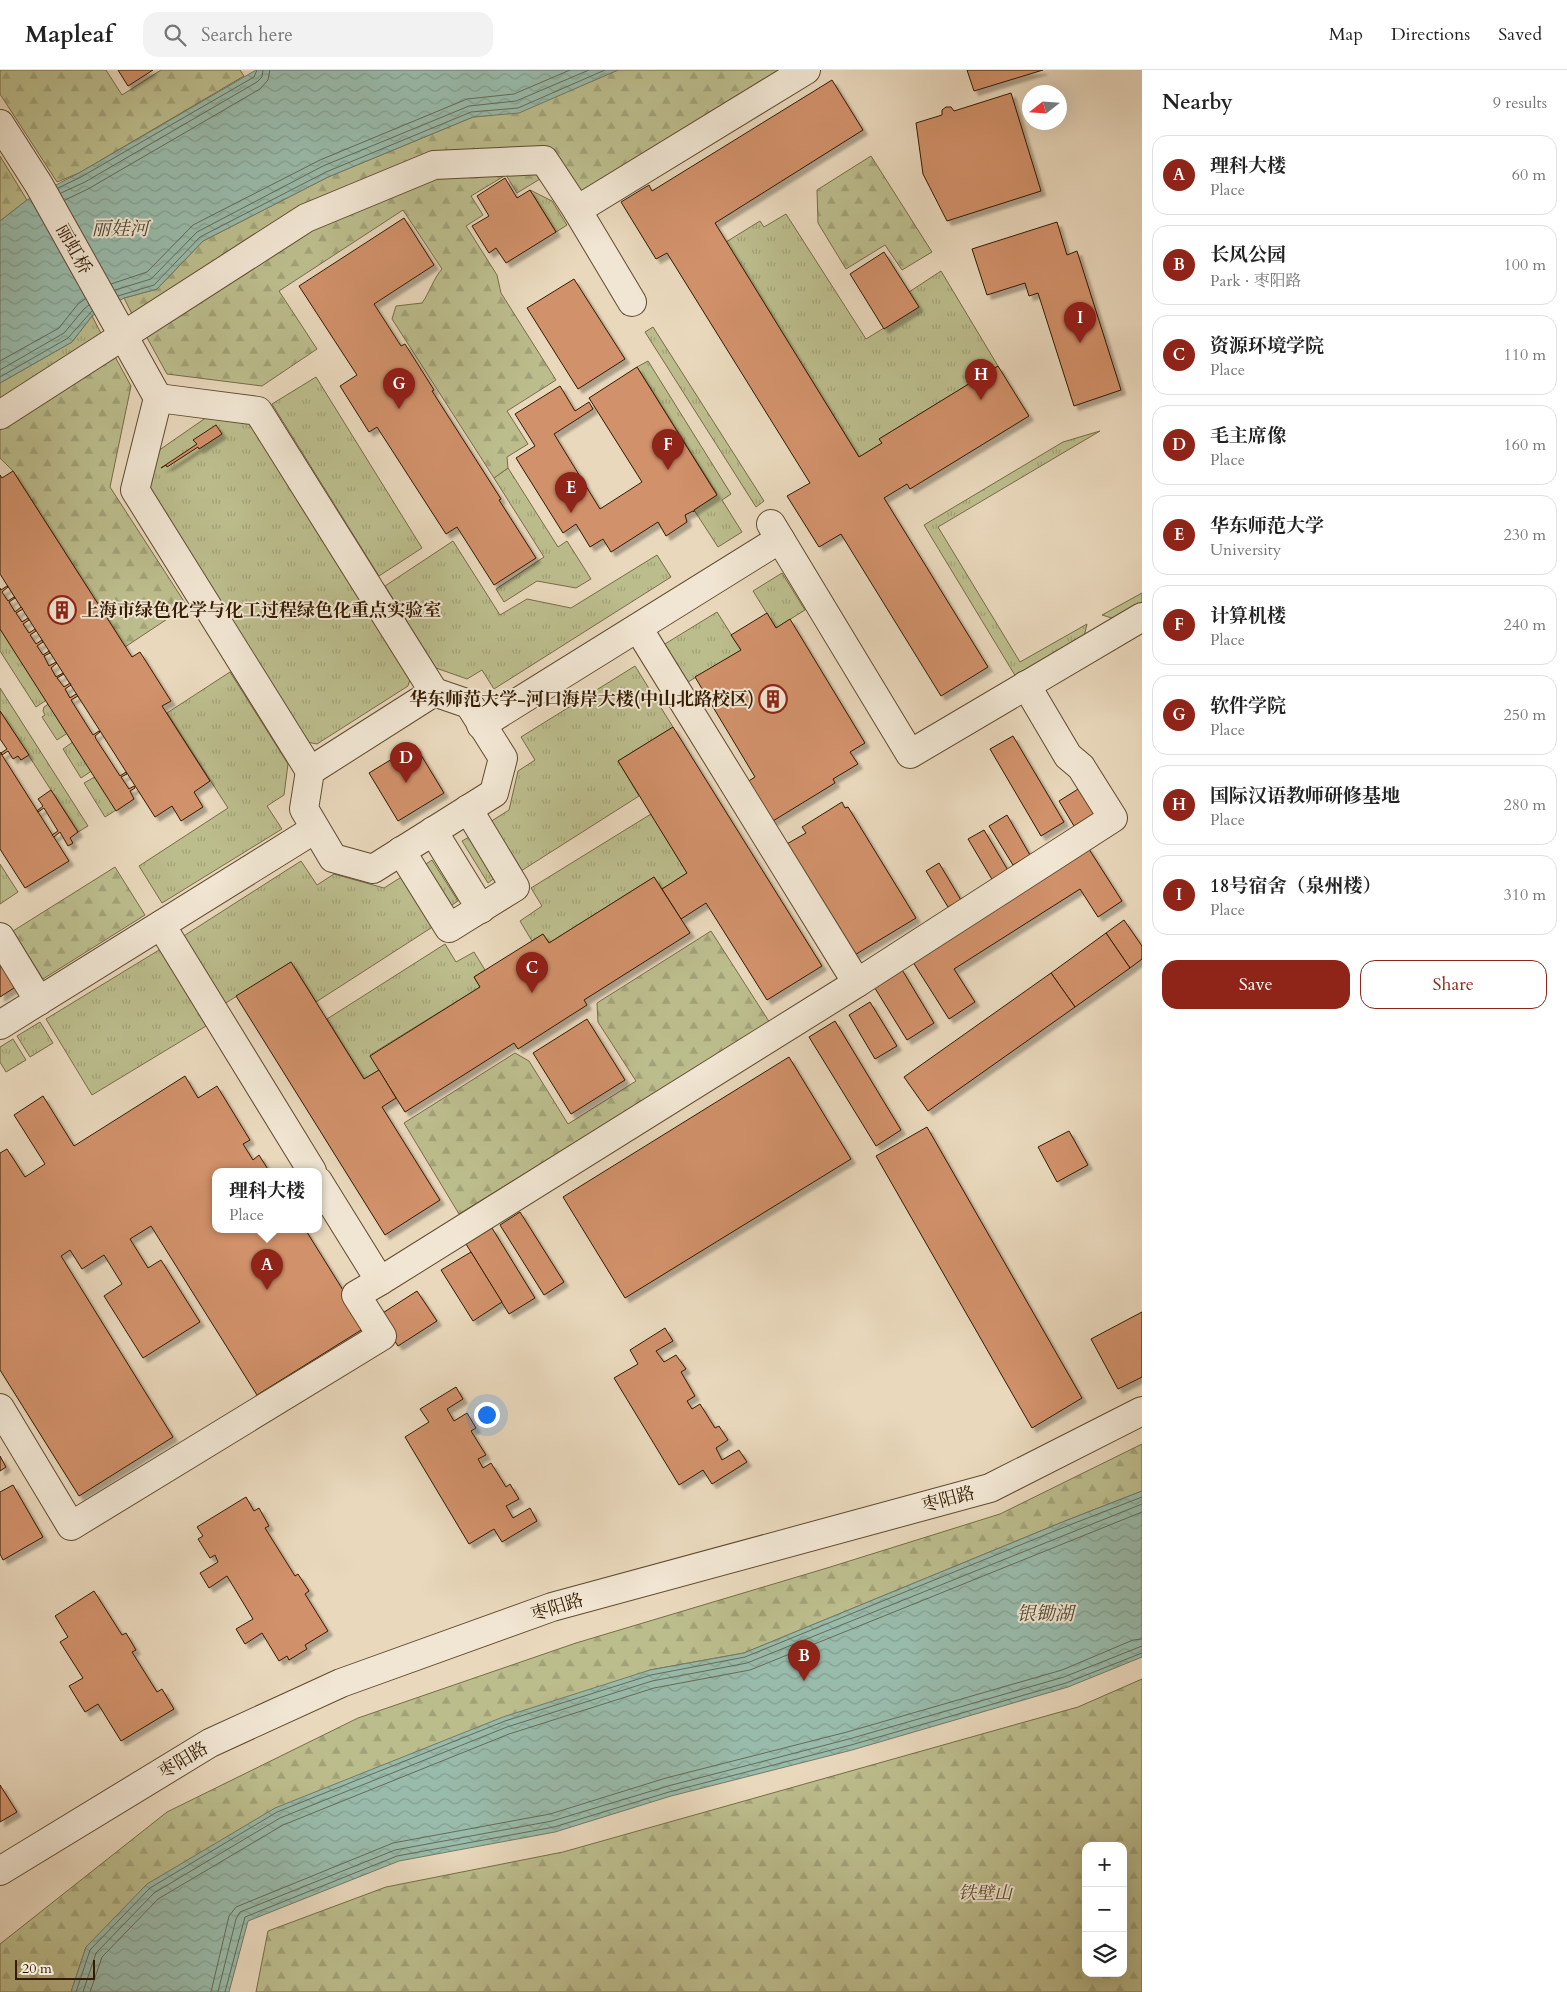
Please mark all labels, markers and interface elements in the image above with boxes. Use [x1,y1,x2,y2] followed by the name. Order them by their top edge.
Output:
[143,12,493,57] search box
[25,18,113,51] text: Mapleaf
[161,21,189,49] icon: search
[201,22,293,48] text: Search here
[1329,22,1363,47] text: Map
[1391,22,1470,47] text: Directions
[1498,22,1542,47] text: Saved
[1022,85,1067,130] north arrow
[1162,88,1233,117] text: Nearby
[1493,92,1547,114] text: 9 results
[1210,153,1286,179] text: 理科大楼
[1173,164,1185,186] text: A
[1512,164,1546,186] text: 60 m
[1210,179,1245,201] text: Place
[91,216,151,242] water label: 丽娃河
[50,220,98,279] street label: 丽虹桥
[1210,242,1286,268] text: 长风公园
[1173,254,1185,276] text: B
[1504,254,1546,276] text: 100 m
[1210,270,1301,292] text: Park · 枣阳路
[1064,302,1096,343] pin: I
[1210,333,1324,359] text: 资源环境学院
[1173,344,1185,366] text: C
[1504,344,1546,366] text: 110 m
[965,359,997,400] pin: H
[1210,359,1245,381] text: Place
[383,368,415,409] pin: G
[1210,423,1286,449] text: 毛主席像
[652,429,684,470] pin: F
[1172,434,1186,456] text: D
[1504,434,1546,456] text: 160 m
[1210,449,1245,471] text: Place
[555,472,587,513] pin: E
[1210,513,1324,539] text: 华东师范大学
[1174,524,1184,546] text: E
[1504,524,1546,546] text: 230 m
[1210,539,1281,561] text: University
[47,595,77,625] building icon: 上海市绿色化学与化工过程绿色化重点实验室
[81,598,441,623] place label: 上海市绿色化学与化工过程绿色化重点实验室
[1210,603,1286,629] text: 计算机楼
[1174,614,1184,636] text: F
[1504,614,1546,636] text: 240 m
[1210,629,1245,651] text: Place
[758,684,788,714] building icon: 华东师范大学-河口海岸大楼(中山北路校区)
[409,687,754,712] place label: 华东师范大学-河口海岸大楼(中山北路校区)
[1210,693,1286,719] text: 软件学院
[1172,704,1186,726] text: G
[1504,704,1546,726] text: 250 m
[1210,719,1245,741] text: Place
[390,742,422,783] pin: D
[1210,783,1400,809] text: 国际汉语教师研修基地
[1172,794,1186,816] text: H
[1504,794,1546,816] text: 280 m
[1210,809,1245,831] text: Place
[1210,873,1381,899] text: 18号宿舍（泉州楼）
[1176,884,1182,906] text: I
[1504,884,1546,906] text: 310 m
[1210,899,1245,921] text: Place
[516,952,548,993] pin: C
[1162,960,1350,1009] button: Save
[1360,960,1547,1009] button: Share
[212,1168,322,1233] popup
[229,1178,305,1204] text: 理科大楼
[229,1204,264,1226] text: Place
[251,1249,283,1290] pin: A
[474,1402,500,1428] your location
[919,1480,977,1519] street label: 枣阳路
[528,1588,587,1627] street label: 枣阳路
[1016,1601,1076,1627] water label: 银锄湖
[788,1640,820,1681] pin: B
[154,1736,213,1785] street label: 枣阳路
[1082,1842,1127,1977] map controls
[1082,1842,1127,1887] button: +
[958,1881,1014,1906] park label: 铁壁山
[1082,1887,1127,1932] button: −
[1082,1932,1127,1977] button: layers
[15,1957,95,1980] scale bar
[22,1959,52,1978] text: 20 m

